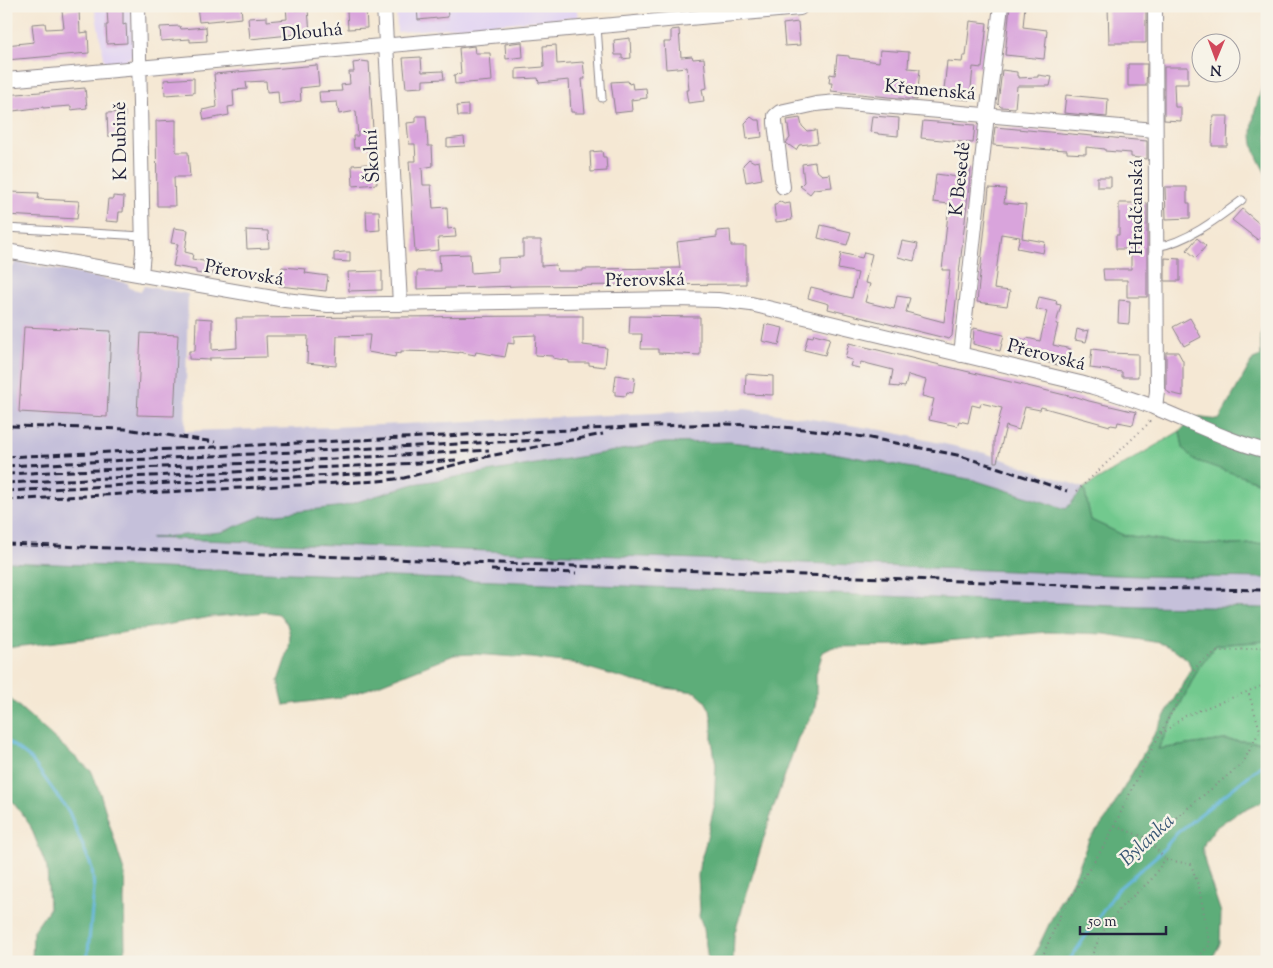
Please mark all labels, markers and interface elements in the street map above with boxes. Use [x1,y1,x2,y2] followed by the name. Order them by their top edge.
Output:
[280,16,344,50] street label: Dlouhá
[1190,32,1240,82] north arrow
[1210,59,1222,79] text: N
[883,74,977,108] street label: Křemenská
[107,101,135,181] street label: K Dubině
[358,129,388,183] street label: Školní
[944,140,978,217] street label: K Besedě
[1124,159,1151,255] street label: Hradčanská
[202,254,286,294] street label: Přerovská
[605,267,685,295] street label: Přerovská
[1004,333,1088,379] street label: Přerovská
[1114,808,1182,874] water label: Bylanka
[1080,903,1167,935] scale bar
[1087,912,1117,933] text: 50 m

